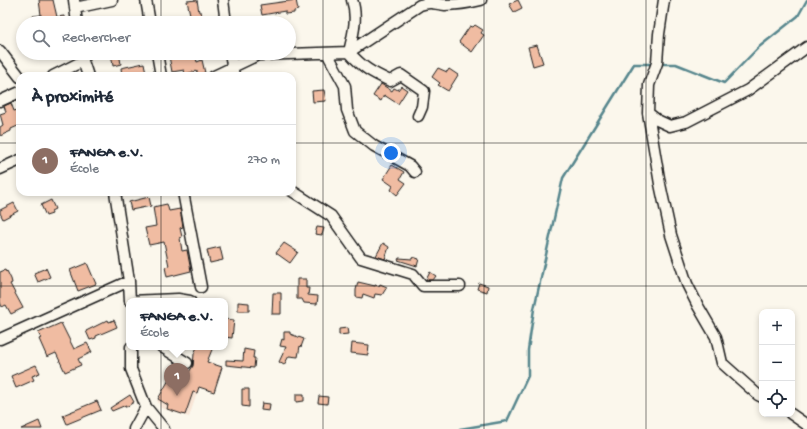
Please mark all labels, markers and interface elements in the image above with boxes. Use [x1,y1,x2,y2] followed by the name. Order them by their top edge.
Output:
[16,16,296,60] search box
[30,27,52,49] icon: search
[62,29,130,47] text: Rechercher
[32,88,113,108] text: À proximité
[381,143,401,163] your location
[70,144,144,162] text: FANGA e.V.
[42,153,48,168] text: 1
[247,153,280,168] text: 270 m
[70,162,99,177] text: École
[126,298,228,350] popup
[140,308,214,326] text: FANGA e.V.
[759,309,795,417] map controls
[759,309,795,345] button: +
[140,326,169,341] text: École
[759,345,795,381] button: −
[164,363,190,396] pin: 1
[759,381,795,417] button: locate

